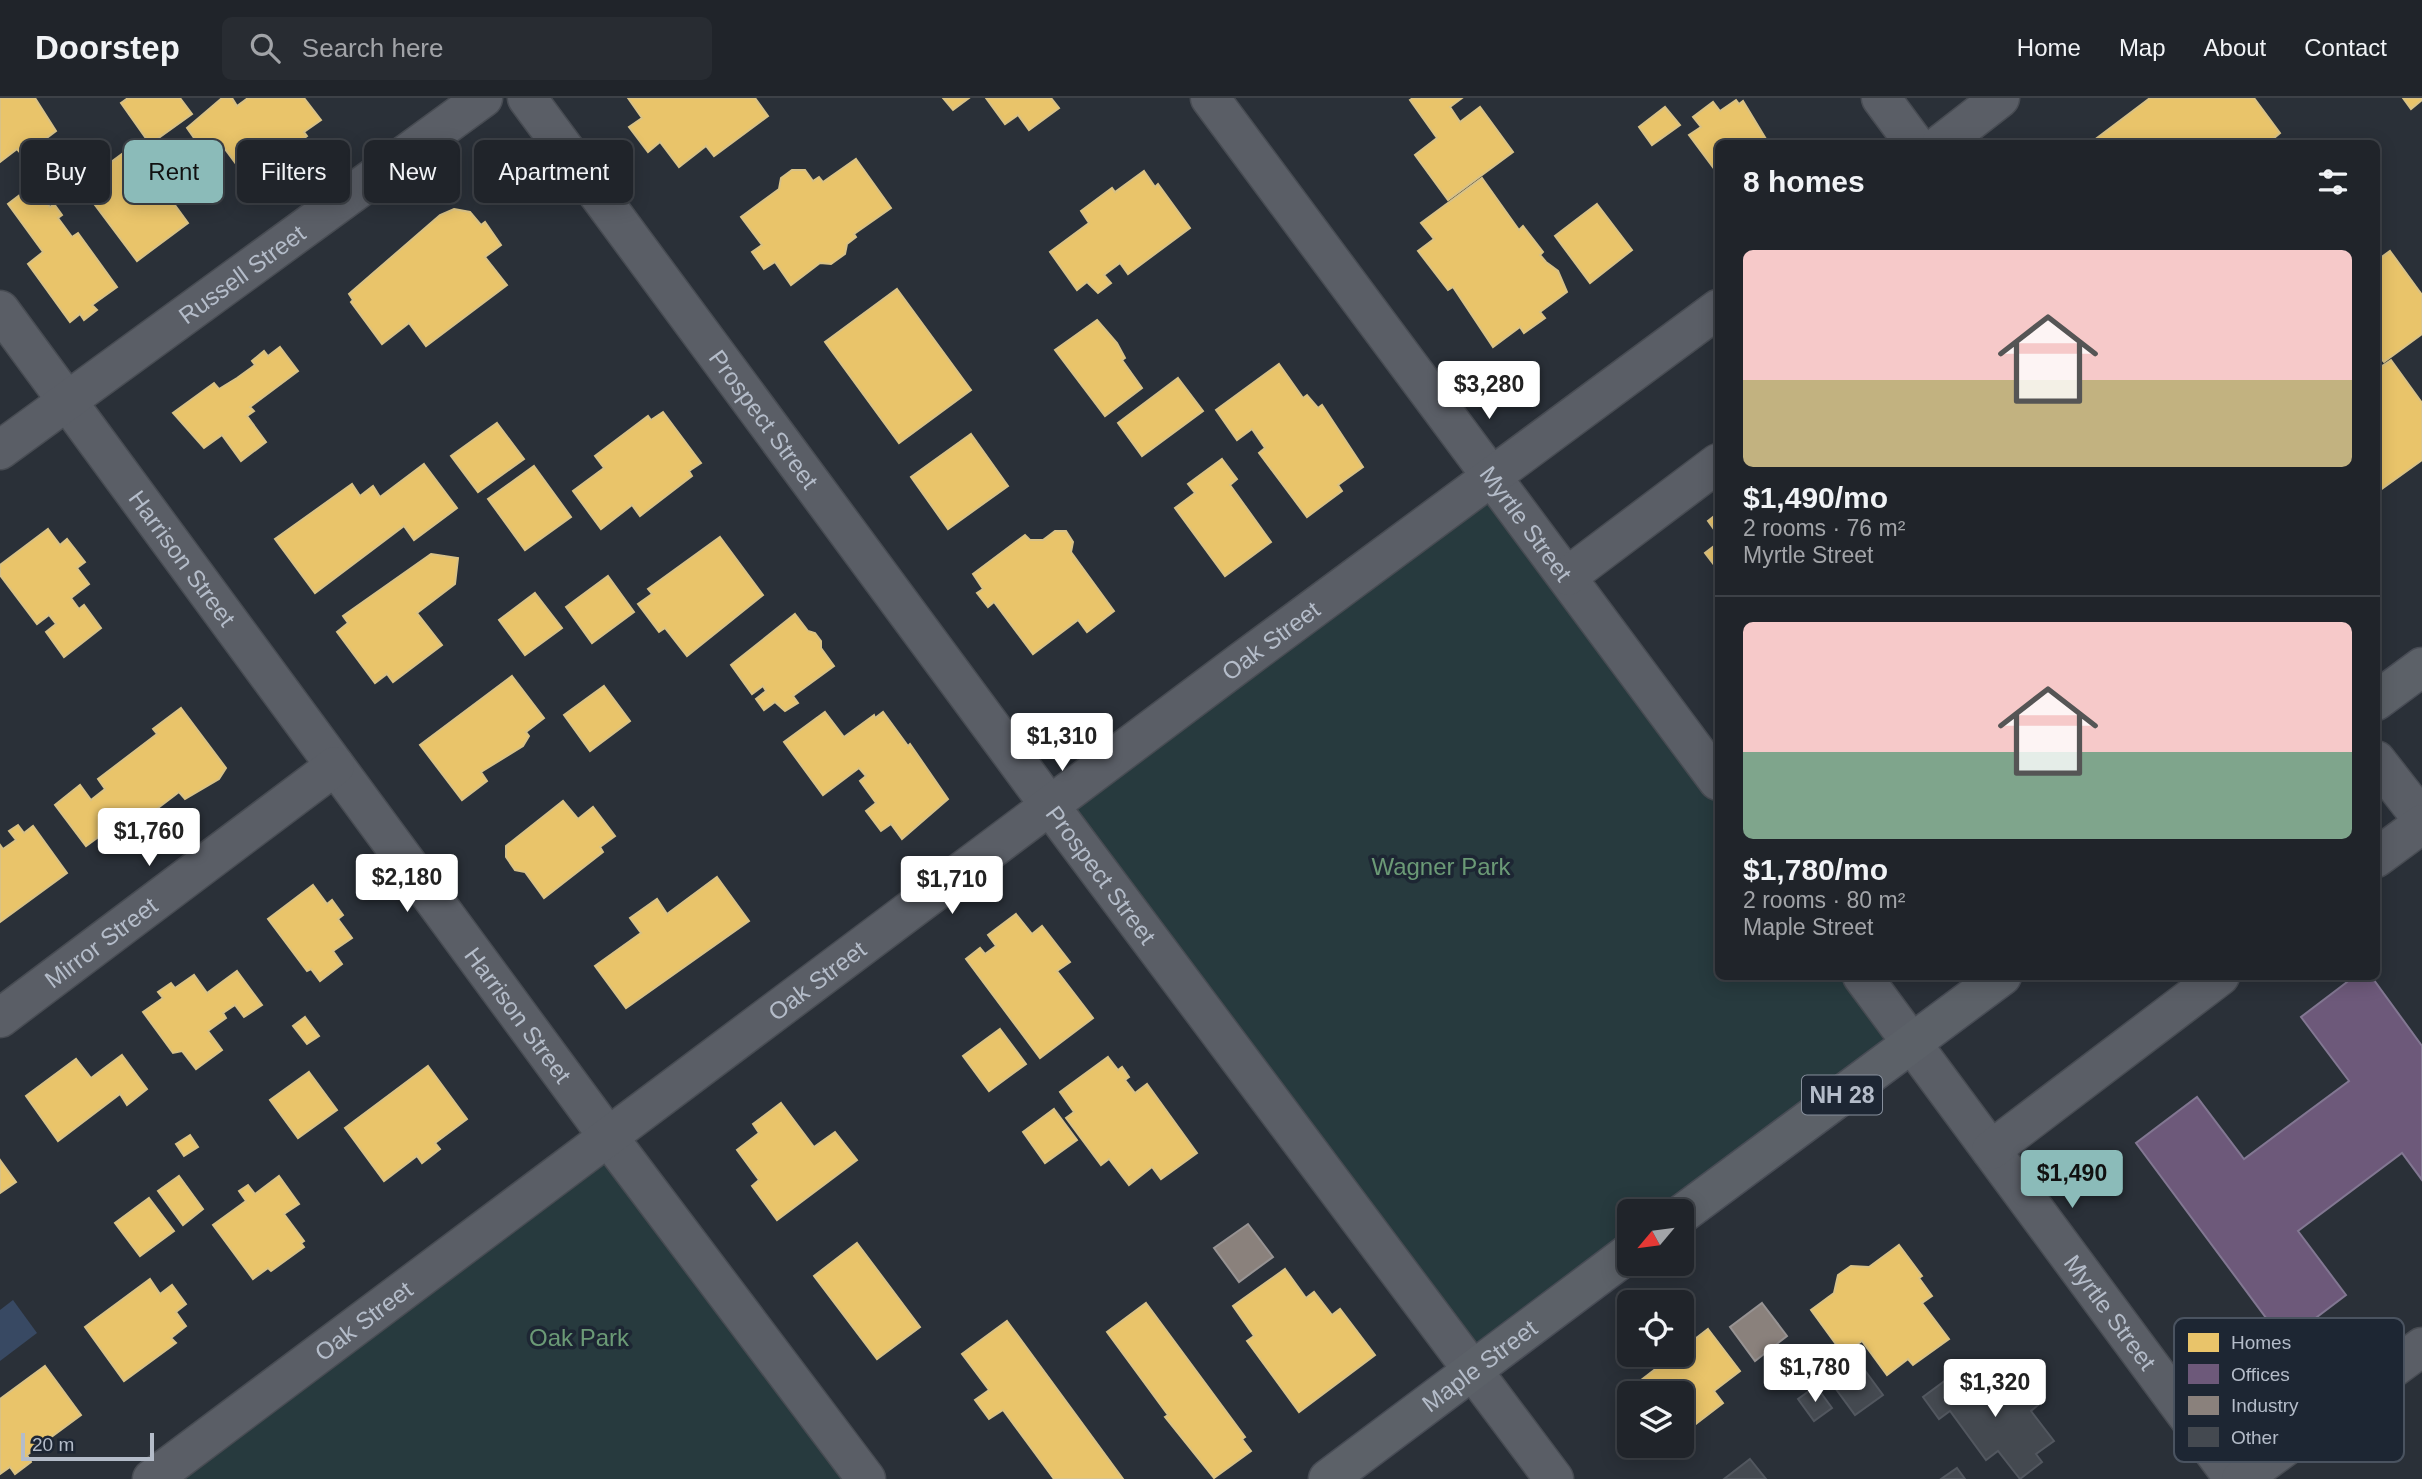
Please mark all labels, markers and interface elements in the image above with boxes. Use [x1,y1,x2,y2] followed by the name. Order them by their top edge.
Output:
[222,17,712,80] search box
[35,29,180,66] text: Doorstep
[246,29,284,67] icon: search
[302,33,444,63] text: Search here
[2017,34,2081,61] text: Home
[2119,34,2166,61] text: Map
[2204,34,2266,61] text: About
[2304,34,2387,61] text: Contact
[21,140,110,203] chip: Buy
[124,140,223,203] chip: Rent
[237,140,350,203] chip: Filters
[364,140,460,203] chip: New
[474,140,633,203] chip: Apartment
[2314,163,2352,201] icon: filters
[1743,165,1865,198] text: 8 homes
[173,219,310,329] street label: Russell Street
[1985,296,2111,422] icon: home
[704,344,824,494] street label: Prospect Street
[1432,362,1546,421] pin: $3,280
[1454,371,1524,397] text: $3,280
[1475,461,1578,586] street label: Myrtle Street
[1743,481,1888,514] text: $1,490/mo
[124,485,241,631] street label: Harrison Street
[1743,515,1905,541] text: 2 rooms · 76 m²
[1743,542,1873,568] text: Myrtle Street
[1216,595,1325,685] street label: Oak Street
[1985,668,2111,794] icon: home
[1005,714,1119,773] pin: $1,310
[1027,723,1097,749] text: $1,310
[1041,800,1162,949] street label: Prospect Street
[92,808,206,868] pin: $1,760
[114,818,184,844] text: $1,760
[1371,853,1512,880] park label: Wagner Park
[1743,853,1888,886] text: $1,780/mo
[350,854,464,914] pin: $2,180
[895,856,1009,916] pin: $1,710
[372,864,442,890] text: $2,180
[917,866,987,892] text: $1,710
[1743,887,1905,913] text: 2 rooms · 80 m²
[39,891,162,993] street label: Mirror Street
[1743,914,1873,940] text: Maple Street
[763,935,871,1026] street label: Oak Street
[460,942,577,1088] street label: Harrison Street
[1802,1076,1882,1114] road number: NH 28
[2015,1150,2129,1210] pin: $1,490
[2037,1160,2107,1186] text: $1,490
[1617,1199,1694,1276] north arrow
[1617,1199,1694,1458] map controls
[2059,1249,2162,1375] street label: Myrtle Street
[309,1275,417,1366] street label: Oak Street
[1617,1290,1694,1367] button: locate
[1417,1314,1542,1417] street label: Maple Street
[2174,1318,2404,1462] legend
[529,1324,630,1351] park label: Oak Park
[2231,1332,2291,1353] text: Homes
[1758,1344,1872,1404] pin: $1,780
[1780,1354,1850,1380] text: $1,780
[1938,1360,2052,1419] pin: $1,320
[2231,1364,2290,1385] text: Offices
[1960,1369,2030,1395] text: $1,320
[1617,1381,1694,1458] button: layers
[2231,1395,2299,1416] text: Industry
[2231,1427,2279,1448] text: Other
[21,1430,154,1462] scale bar
[32,1434,74,1455] text: 20 m

